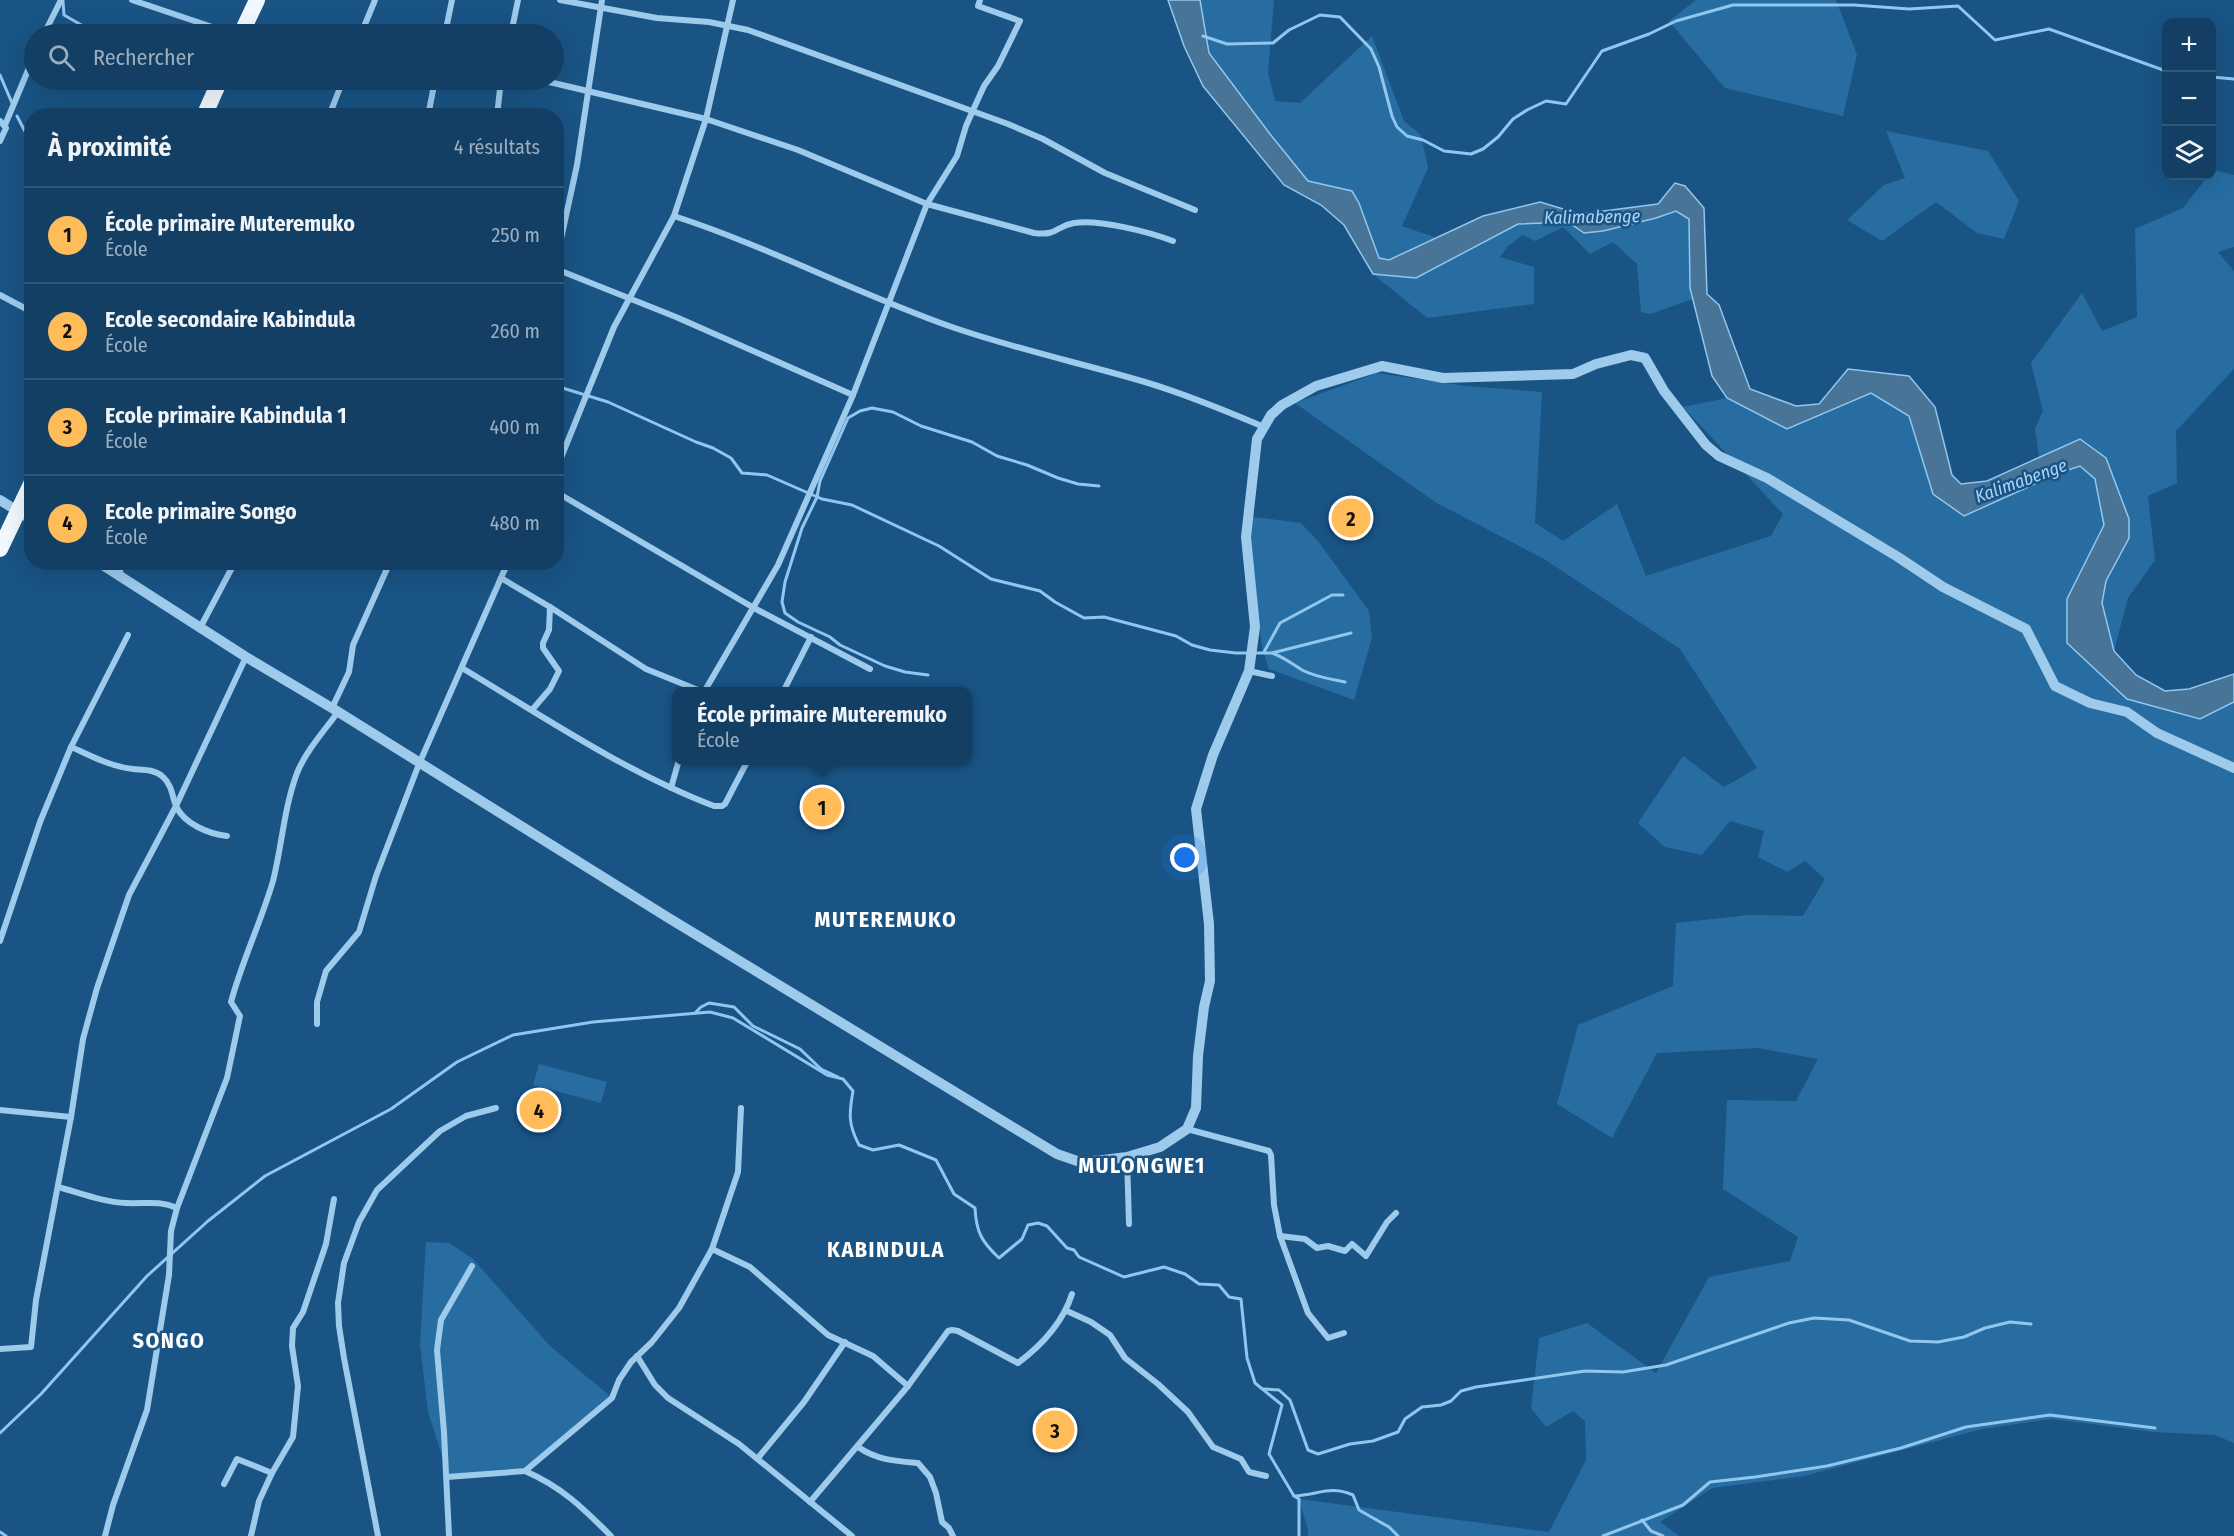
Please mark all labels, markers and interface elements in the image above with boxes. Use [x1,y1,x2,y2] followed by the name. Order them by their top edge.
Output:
[2162,18,2216,180] map controls
[2162,18,2216,72] button: +
[24,24,564,90] search box
[45,41,78,74] icon: search
[93,44,194,71] text: Rechercher
[2162,72,2216,126] button: −
[2162,126,2216,180] button: layers
[48,132,171,163] text: À proximité
[454,135,540,159] text: 4 résultats
[1544,205,1641,229] water label: Kalimabenge
[105,210,355,237] text: École primaire Muteremuko
[63,223,72,247] text: 1
[492,223,540,247] text: 250 m
[105,237,148,261] text: École
[105,306,355,333] text: Ecole secondaire Kabindula
[63,319,72,343] text: 2
[491,319,540,343] text: 260 m
[105,333,148,357] text: École
[105,402,347,429] text: Ecole primaire Kabindula 1
[63,415,72,439] text: 3
[489,415,540,439] text: 400 m
[105,429,148,453] text: École
[1972,454,2070,508] water label: Kalimabenge
[1332,496,1370,540] pin: 2
[105,498,297,525] text: Ecole primaire Songo
[62,511,73,535] text: 4
[490,511,540,535] text: 480 m
[105,525,148,549] text: École
[672,687,972,765] popup
[697,701,947,728] text: École primaire Muteremuko
[697,728,740,752] text: École
[802,784,842,830] pin: 1
[1170,843,1199,872] your location
[815,906,957,933] district label: MUTEREMUKO
[520,1088,558,1132] pin: 4
[1078,1152,1206,1179] district label: MULONGWE1
[827,1236,945,1263] district label: KABINDULA
[133,1327,205,1354] district label: SONGO
[1036,1408,1074,1452] pin: 3

